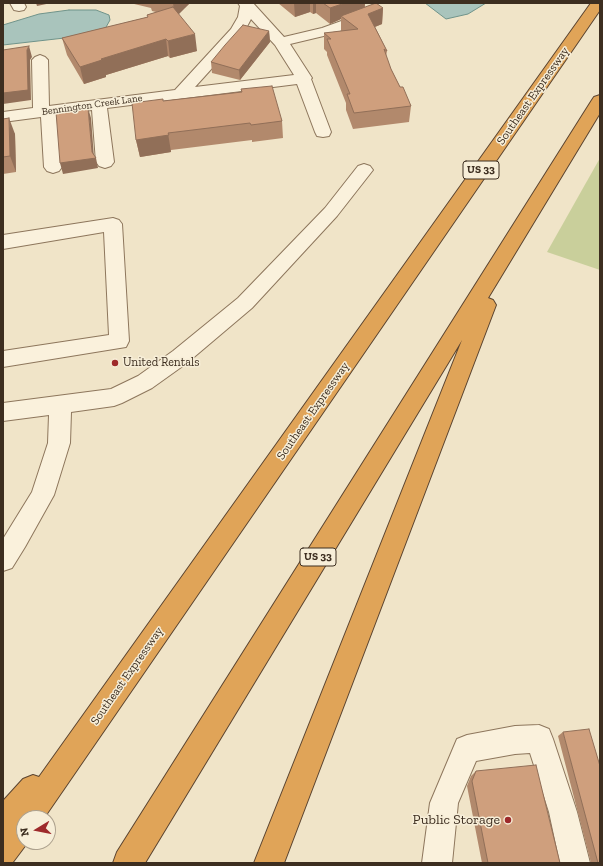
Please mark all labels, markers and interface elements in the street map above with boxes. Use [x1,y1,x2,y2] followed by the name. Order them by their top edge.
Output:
[494,44,572,148] street label: Southeast Expressway
[41,92,143,118] street label: Bennington Creek Lane
[463,161,499,179] road number: US 33
[123,356,199,370] place label: United Rentals
[110,358,120,368] marker: United Rentals
[274,359,352,463] street label: Southeast Expressway
[300,548,336,566] road number: US 33
[88,624,166,728] street label: Southeast Expressway
[16,810,56,850] north arrow
[413,812,500,828] place label: Public Storage
[503,815,513,825] marker: Public Storage
[18,827,32,837] text: N

